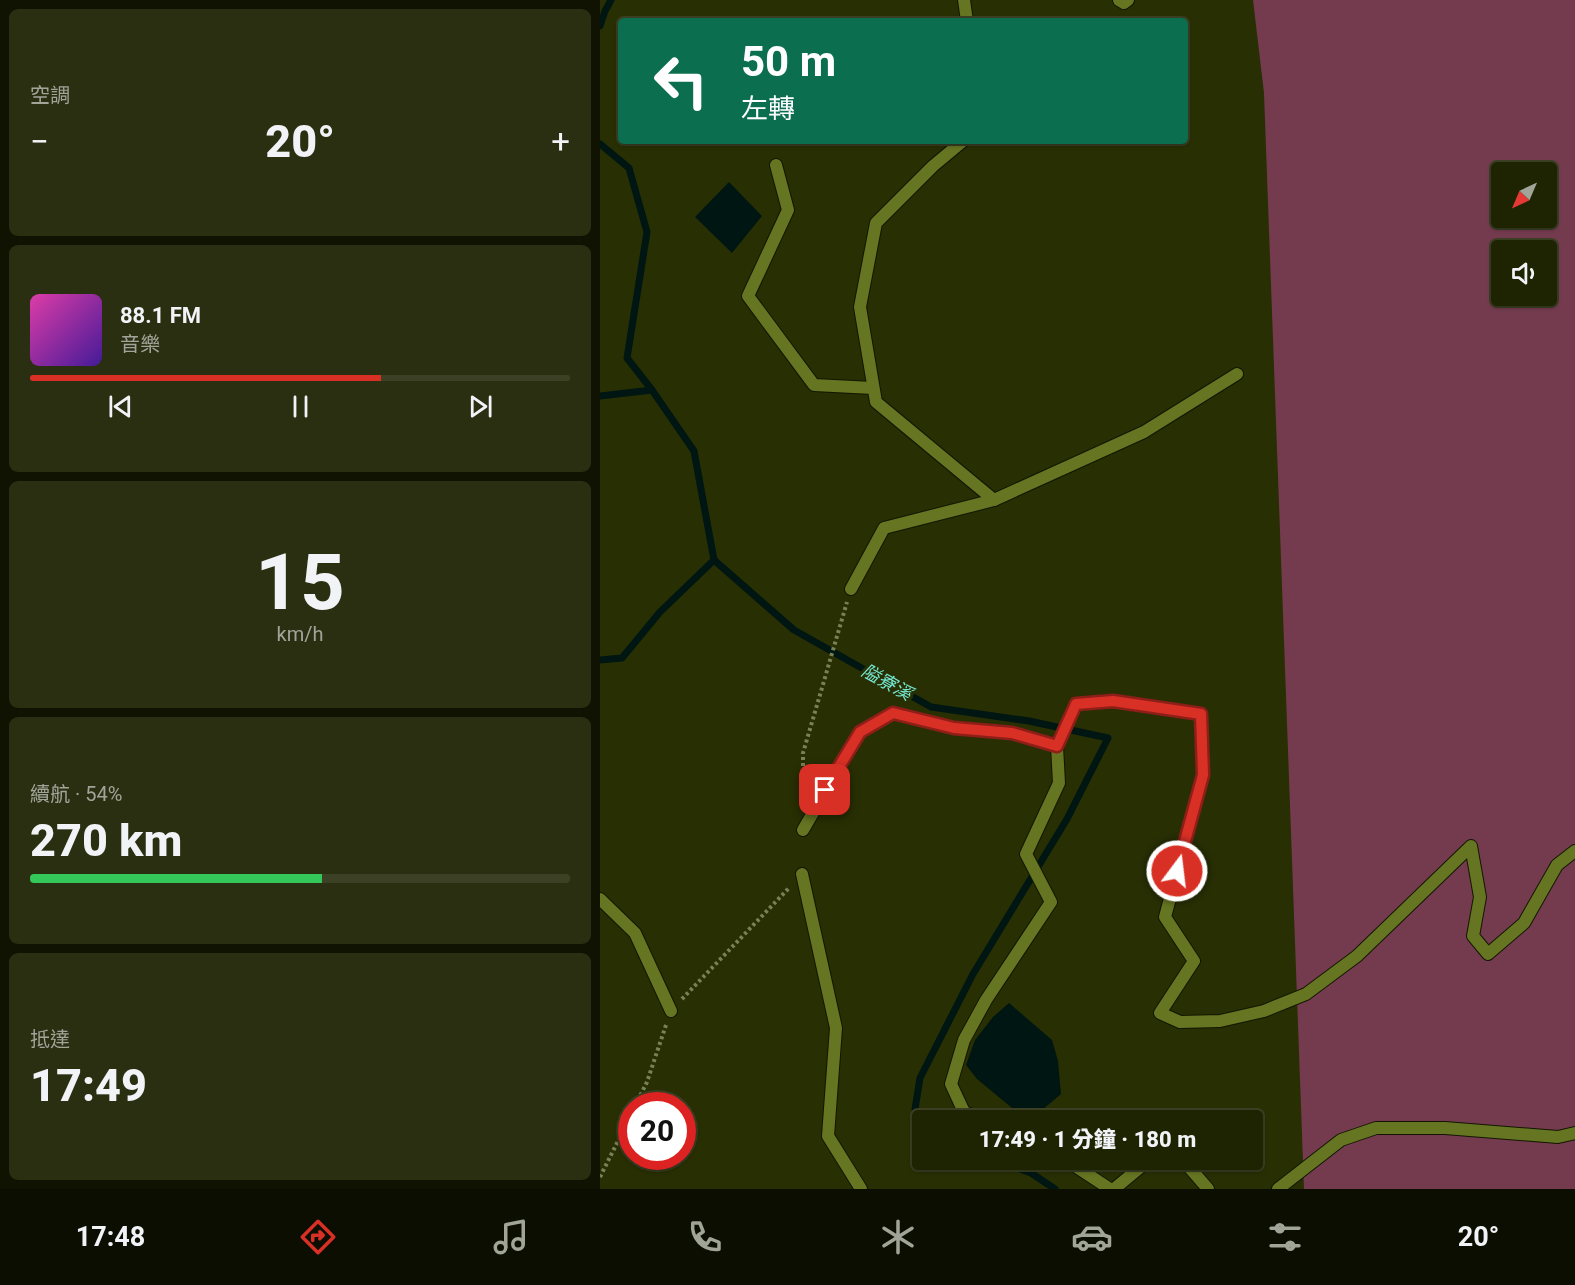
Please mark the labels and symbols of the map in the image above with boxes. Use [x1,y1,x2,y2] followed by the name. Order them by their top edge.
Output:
[1491,162,1557,228] north arrow
[858,660,918,706] water label: 隘寮溪
[799,764,850,815] pin
[1145,839,1209,903] position arrow
[618,1092,696,1170] speed limit sign: 20

